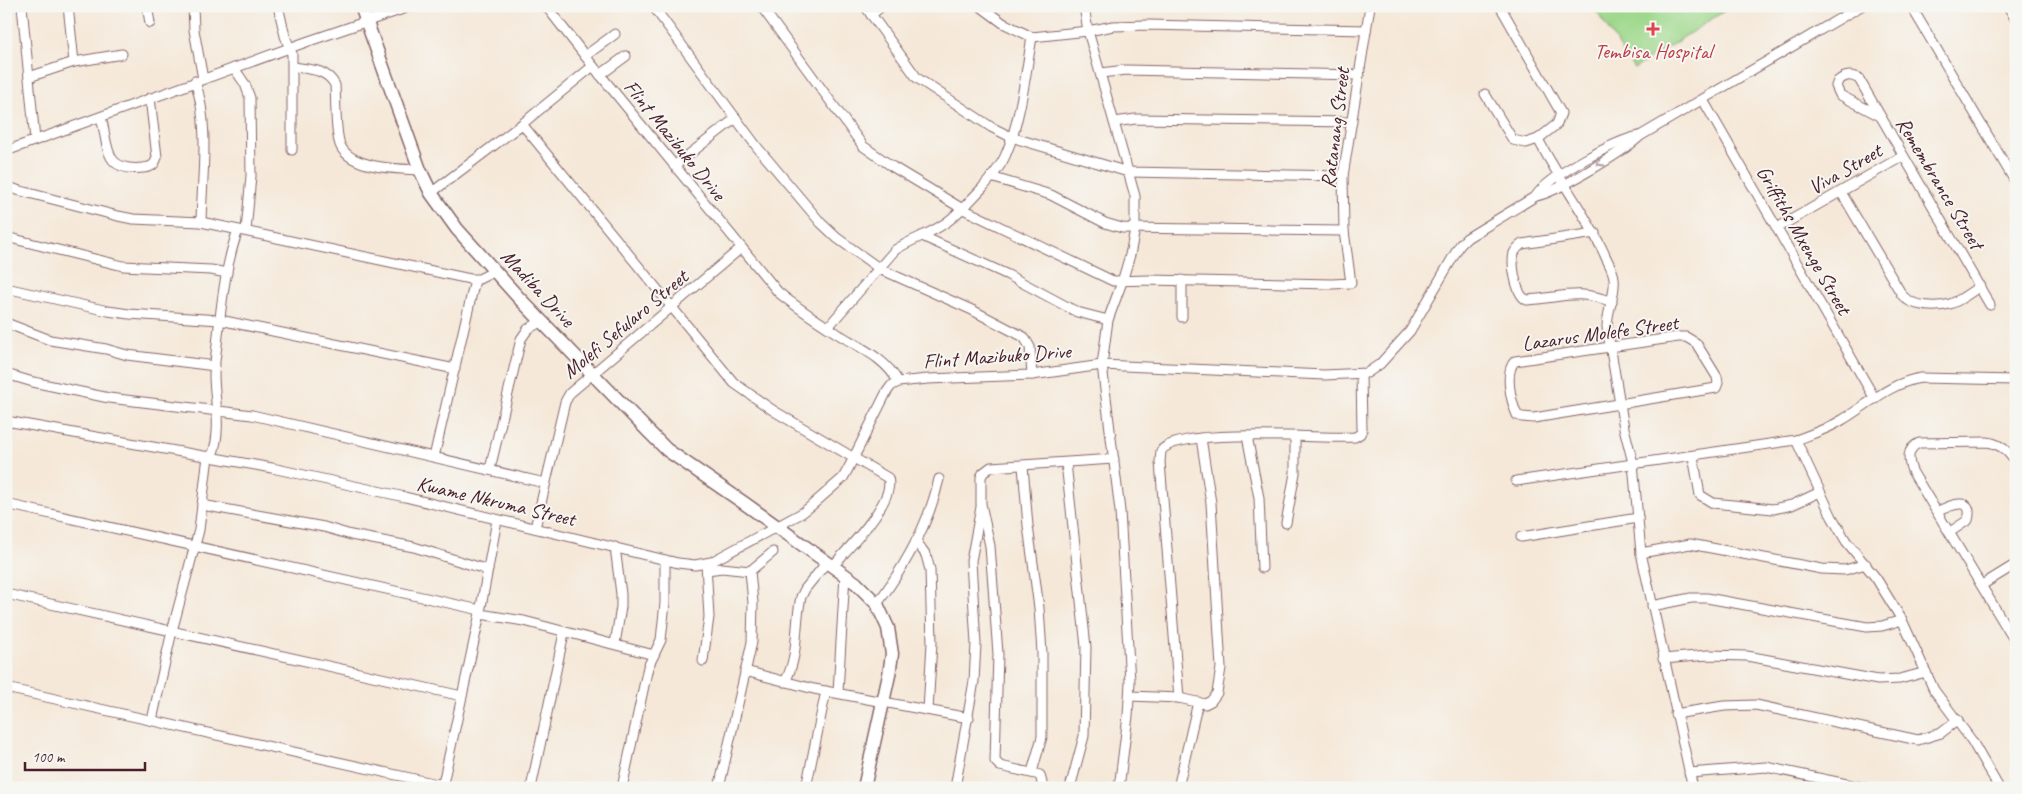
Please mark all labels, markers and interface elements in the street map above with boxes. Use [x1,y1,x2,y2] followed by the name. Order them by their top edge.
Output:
[1646,22,1660,36] marker: Tembisa Hospital
[1594,38,1715,64] place label: Tembisa Hospital
[1315,64,1356,190] street label: Ratanang Street
[618,74,733,207] street label: Flint Mazibuko Drive
[1890,112,1991,256] street label: Remembrance Street
[1804,137,1888,200] street label: Viva Street
[1596,157,1605,167] one-way arrow
[1751,161,1858,321] street label: Griffiths Mxenge Street
[495,244,581,333] street label: Madiba Drive
[557,263,695,384] street label: Molefi Sefularo Street
[1520,309,1682,357] street label: Lazarus Molefe Street
[922,338,1074,374] street label: Flint Mazibuko Drive
[414,470,580,532] street label: Kwame Nkruma Street
[25,739,145,771] scale bar
[32,748,66,767] text: 100 m

